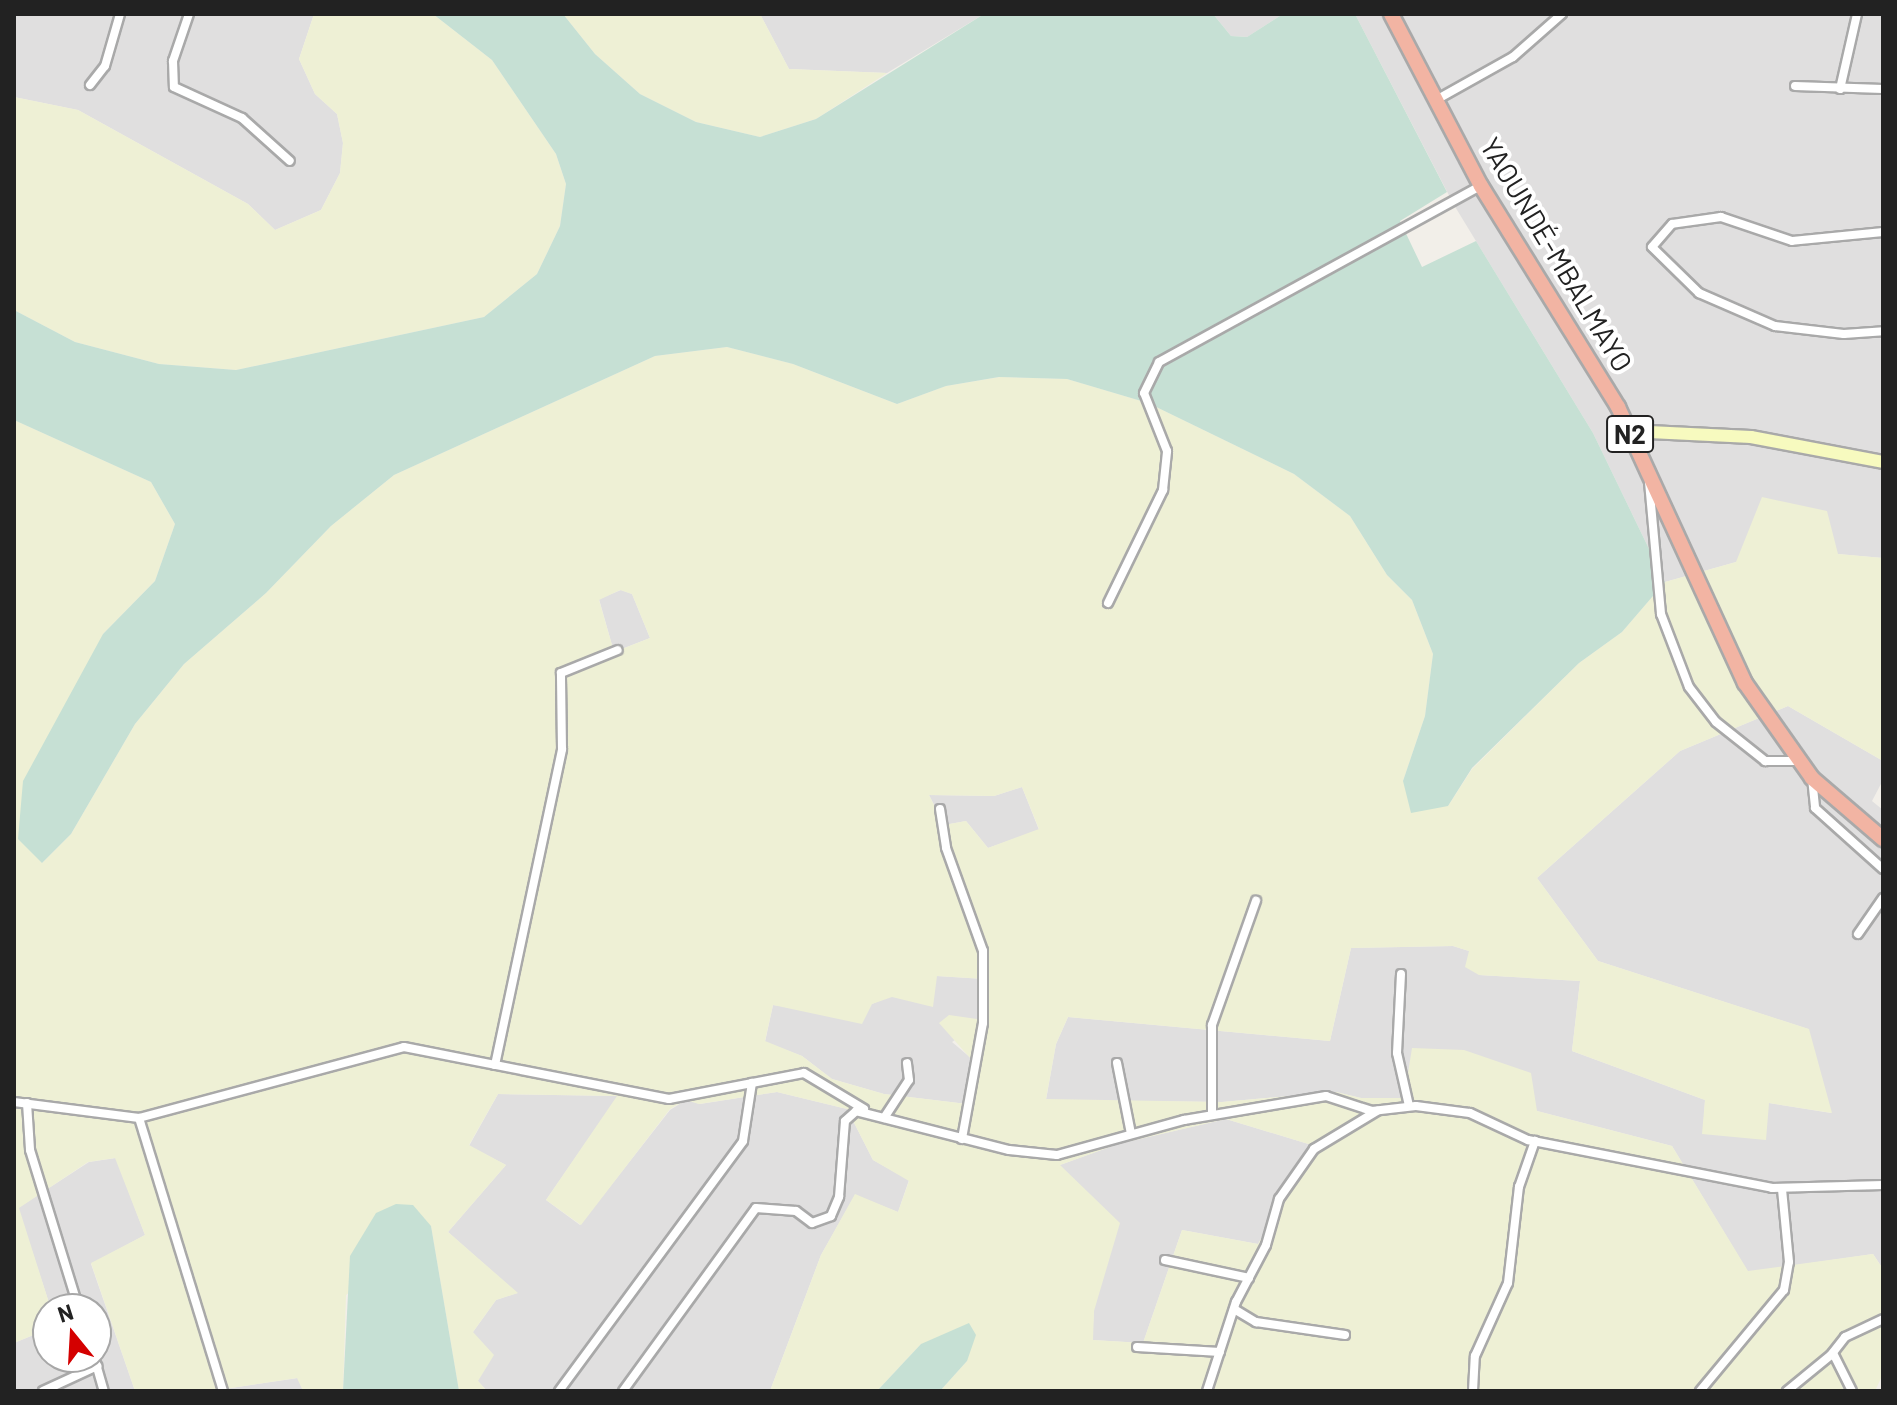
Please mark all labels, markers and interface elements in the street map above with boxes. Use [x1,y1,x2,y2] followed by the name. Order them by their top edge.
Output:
[1474,131,1640,377] street label: YAOUNDÉ-MBALMAYO
[1606,412,1654,456] road number: N2
[32,1293,112,1373] north arrow
[54,1297,76,1327] text: N

